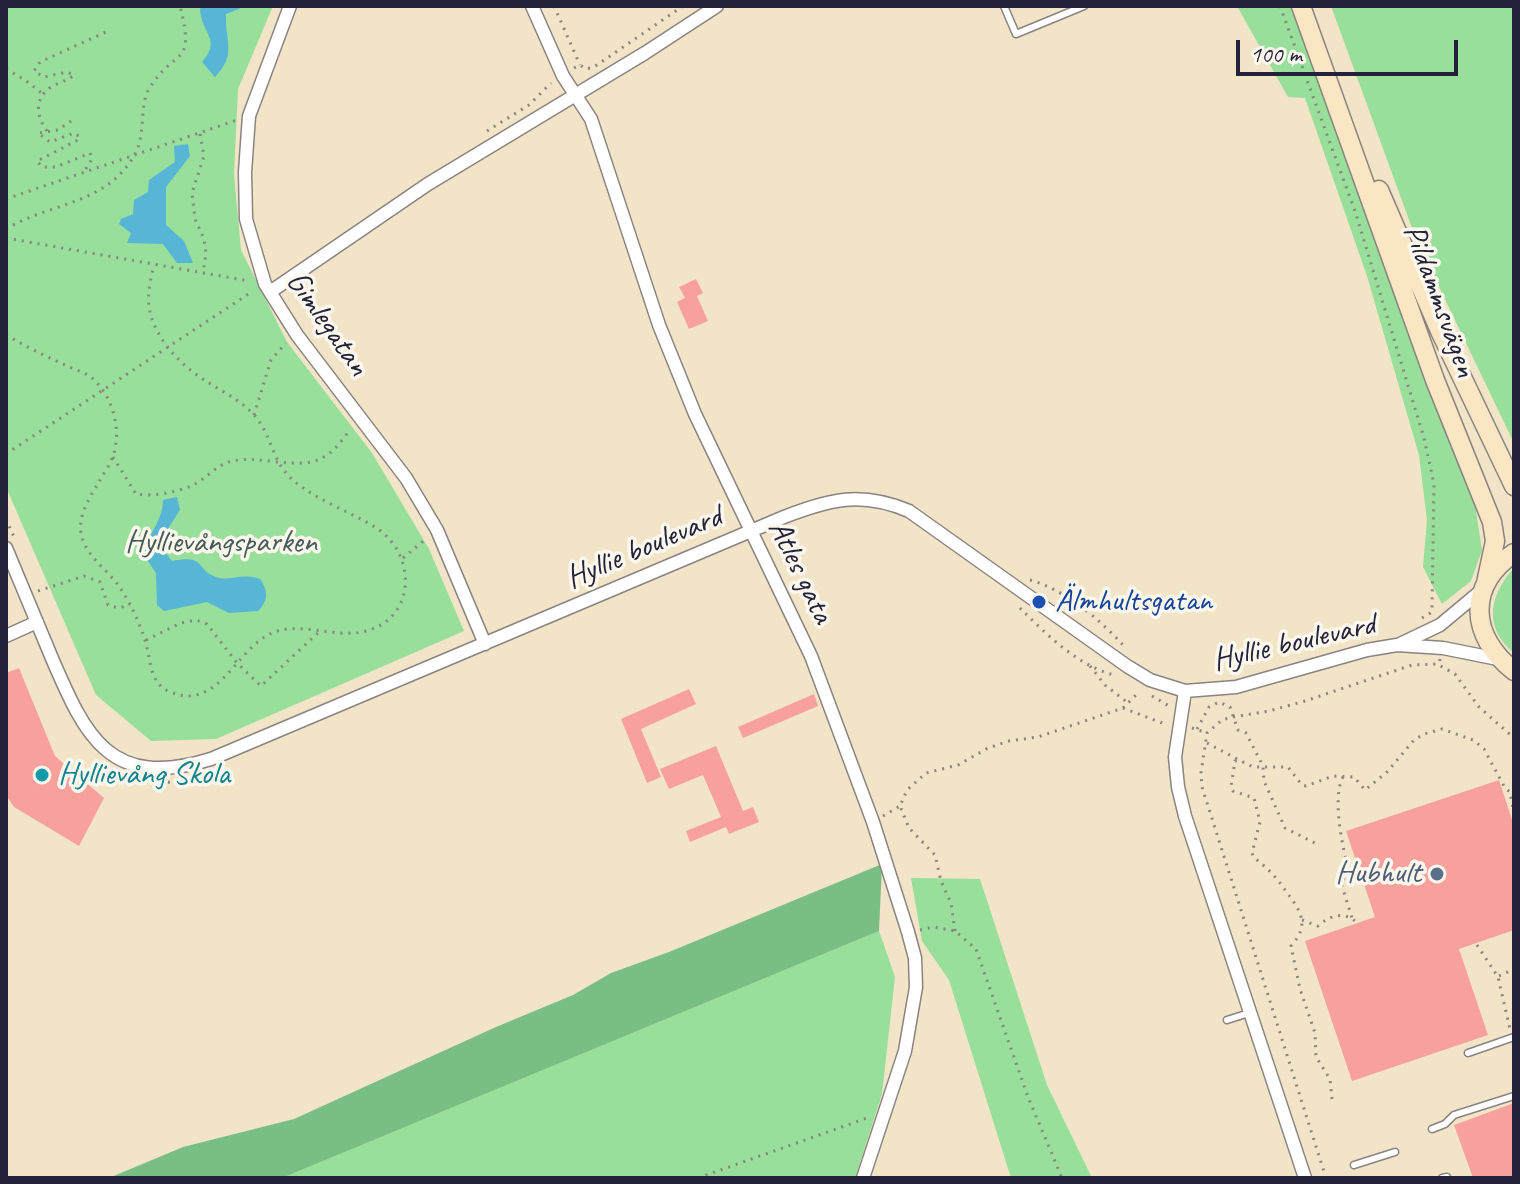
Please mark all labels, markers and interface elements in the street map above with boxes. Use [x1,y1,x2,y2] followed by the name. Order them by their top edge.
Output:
[1240,24,1462,74] scale bar
[1250,39,1302,69] text: 100 m
[1394,220,1484,382] street label: Pildammsvägen
[277,264,377,384] street label: Gimlegatan
[560,498,728,598] street label: Hyllie boulevard
[759,514,841,630] street label: Atles gata
[125,524,317,562] park label: Hyllievångsparken
[1055,583,1212,621] place label: Älmhultsgatan
[1030,593,1048,611] marker: Älmhultsgatan
[1209,606,1379,680] street label: Hyllie boulevard
[58,756,230,794] place label: Hyllievång Skola
[33,766,51,784] marker: Hyllievång Skola
[1335,855,1421,893] place label: Hubhult
[1428,865,1446,883] marker: Hubhult

